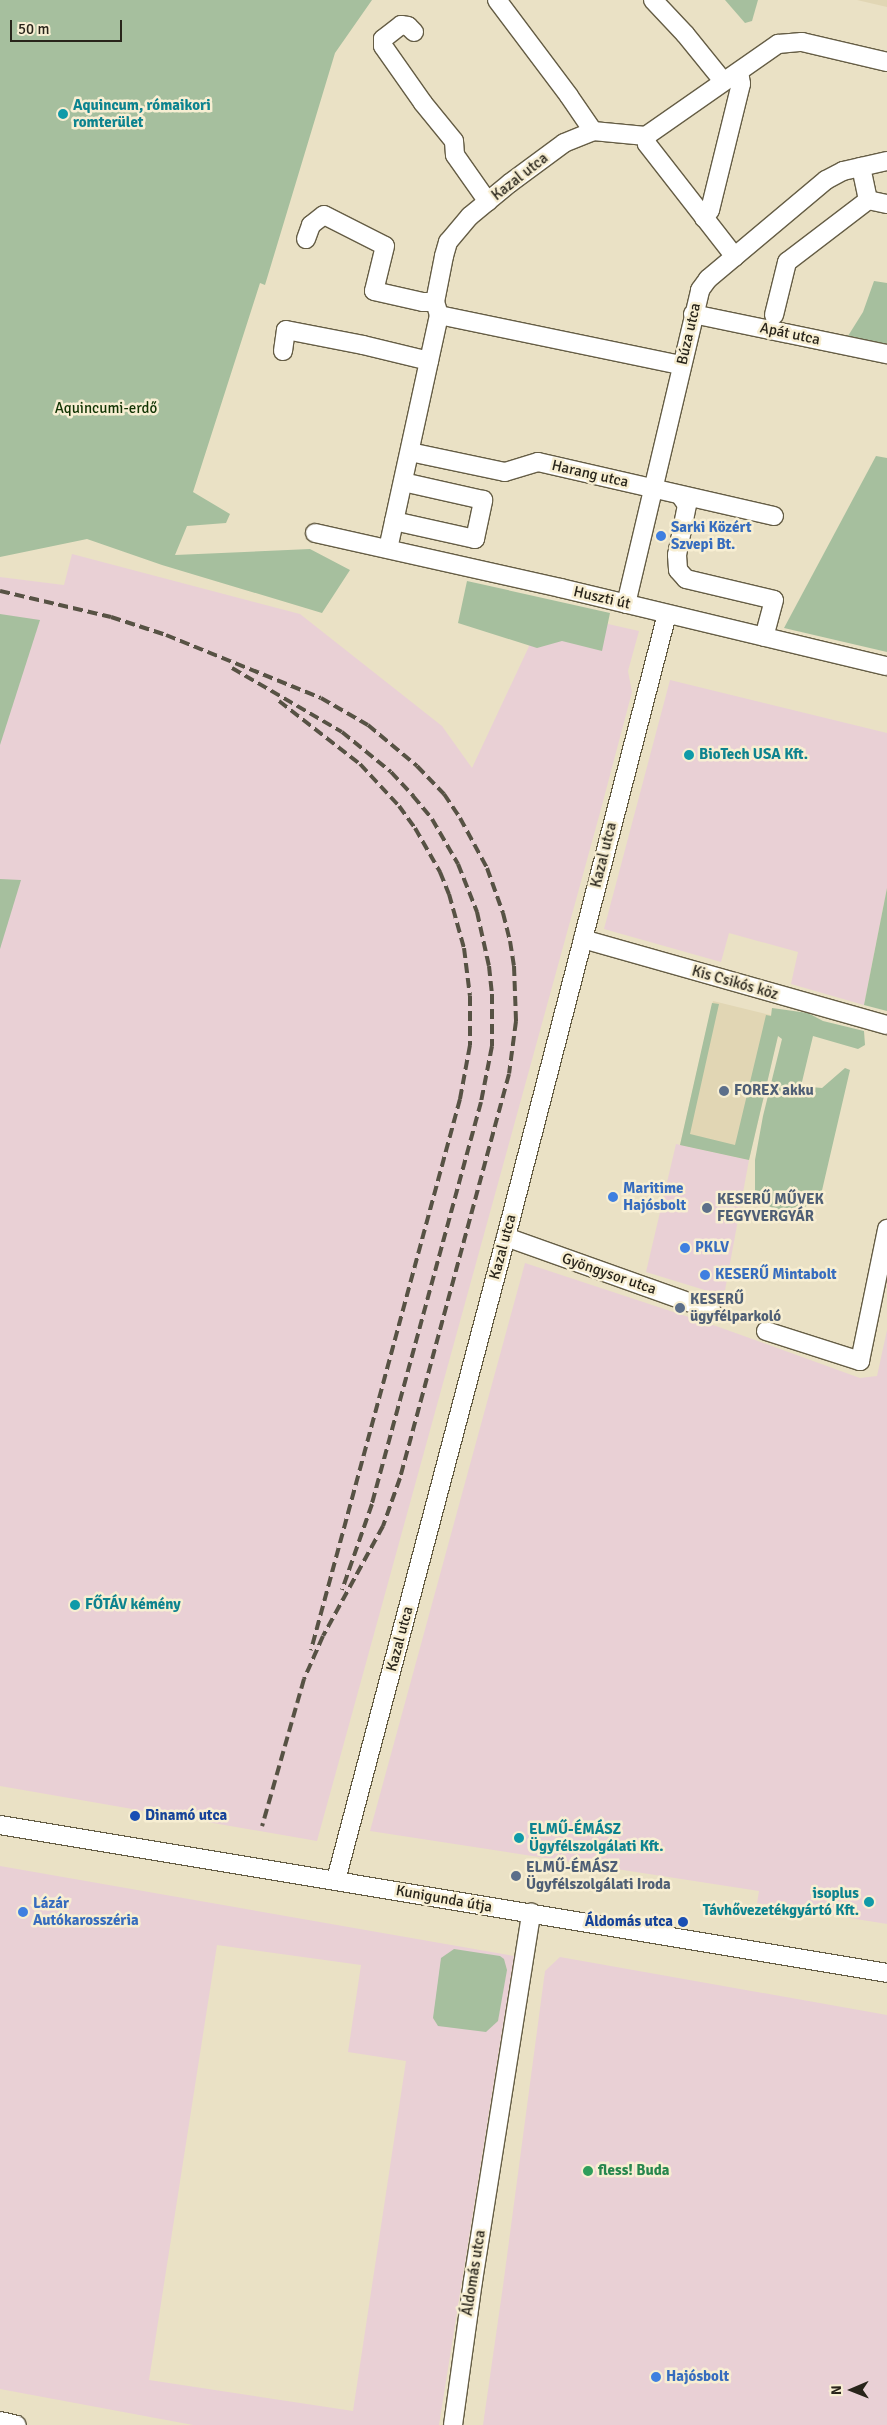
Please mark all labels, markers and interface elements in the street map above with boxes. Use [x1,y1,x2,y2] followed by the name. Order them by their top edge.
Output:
[12,10,125,42] scale bar
[18,20,49,38] text: 50 m
[73,96,211,131] place label: Aquincum, rómaikori romterület
[57,108,69,120] marker: Aquincum, rómaikori romterület
[488,149,552,205] street label: Kazal utca
[673,301,705,367] street label: Búza utca
[758,319,822,349] street label: Apát utca
[55,400,157,418] park label: Aquincumi-erdő
[550,456,630,492] street label: Harang utca
[671,518,752,553] place label: Sarki Közért Szvepi Bt.
[655,530,667,542] marker: Sarki Közért Szvepi Bt.
[572,583,632,613] street label: Huszti út
[699,746,808,764] place label: BioTech USA Kft.
[683,749,695,761] marker: BioTech USA Kft.
[587,821,621,889] street label: Kazal utca
[690,962,780,1004] street label: Kis Csikós köz
[734,1082,814,1100] place label: FOREX akku
[718,1085,730,1097] marker: FOREX akku
[623,1179,686,1214] place label: Maritime Hajósbolt
[717,1190,824,1225] place label: KESERŰ MŰVEK FEGYVERGYÁR
[607,1191,619,1203] marker: Maritime Hajósbolt
[701,1202,713,1214] marker: KESERŰ MŰVEK FEGYVERGYÁR
[486,1213,520,1281] street label: Kazal utca
[695,1239,729,1257] place label: PKLV
[679,1242,691,1254] marker: PKLV
[560,1249,658,1299] street label: Gyöngysor utca
[715,1266,837,1284] place label: KESERŰ Mintabolt
[699,1269,711,1281] marker: KESERŰ Mintabolt
[690,1290,781,1325] place label: KESERŰ ügyfélparkoló
[674,1302,686,1314] marker: KESERŰ ügyfélparkoló
[85,1596,181,1614] place label: FŐTÁV kémény
[69,1599,81,1611] marker: FŐTÁV kémény
[383,1605,417,1673] street label: Kazal utca
[145,1807,227,1825] place label: Dinamó utca
[129,1810,141,1822] marker: Dinamó utca
[529,1820,663,1855] place label: ELMŰ-ÉMÁSZ Ügyfélszolgálati Kft.
[513,1832,525,1844] marker: ELMŰ-ÉMÁSZ Ügyfélszolgálati Kft.
[526,1858,671,1893] place label: ELMŰ-ÉMÁSZ Ügyfélszolgálati Iroda
[510,1870,522,1882] marker: ELMŰ-ÉMÁSZ Ügyfélszolgálati Iroda
[394,1882,494,1916] street label: Kunigunda útja
[703,1884,859,1919] place label: isoplus Távhővezetékgyártó Kft.
[33,1894,139,1929] place label: Lázár Autókarosszéria
[863,1896,875,1908] marker: isoplus Távhővezetékgyártó Kft.
[17,1906,29,1918] marker: Lázár Autókarosszéria
[585,1913,673,1931] place label: Áldomás utca
[677,1916,689,1928] marker: Áldomás utca
[598,2162,669,2180] place label: fless! Buda
[582,2165,594,2177] marker: fless! Buda
[458,2229,490,2317] street label: Áldomás utca
[827,2365,877,2415] north arrow
[666,2368,729,2386] place label: Hajósbolt
[650,2371,662,2383] marker: Hajósbolt
[828,2385,845,2395] text: N

